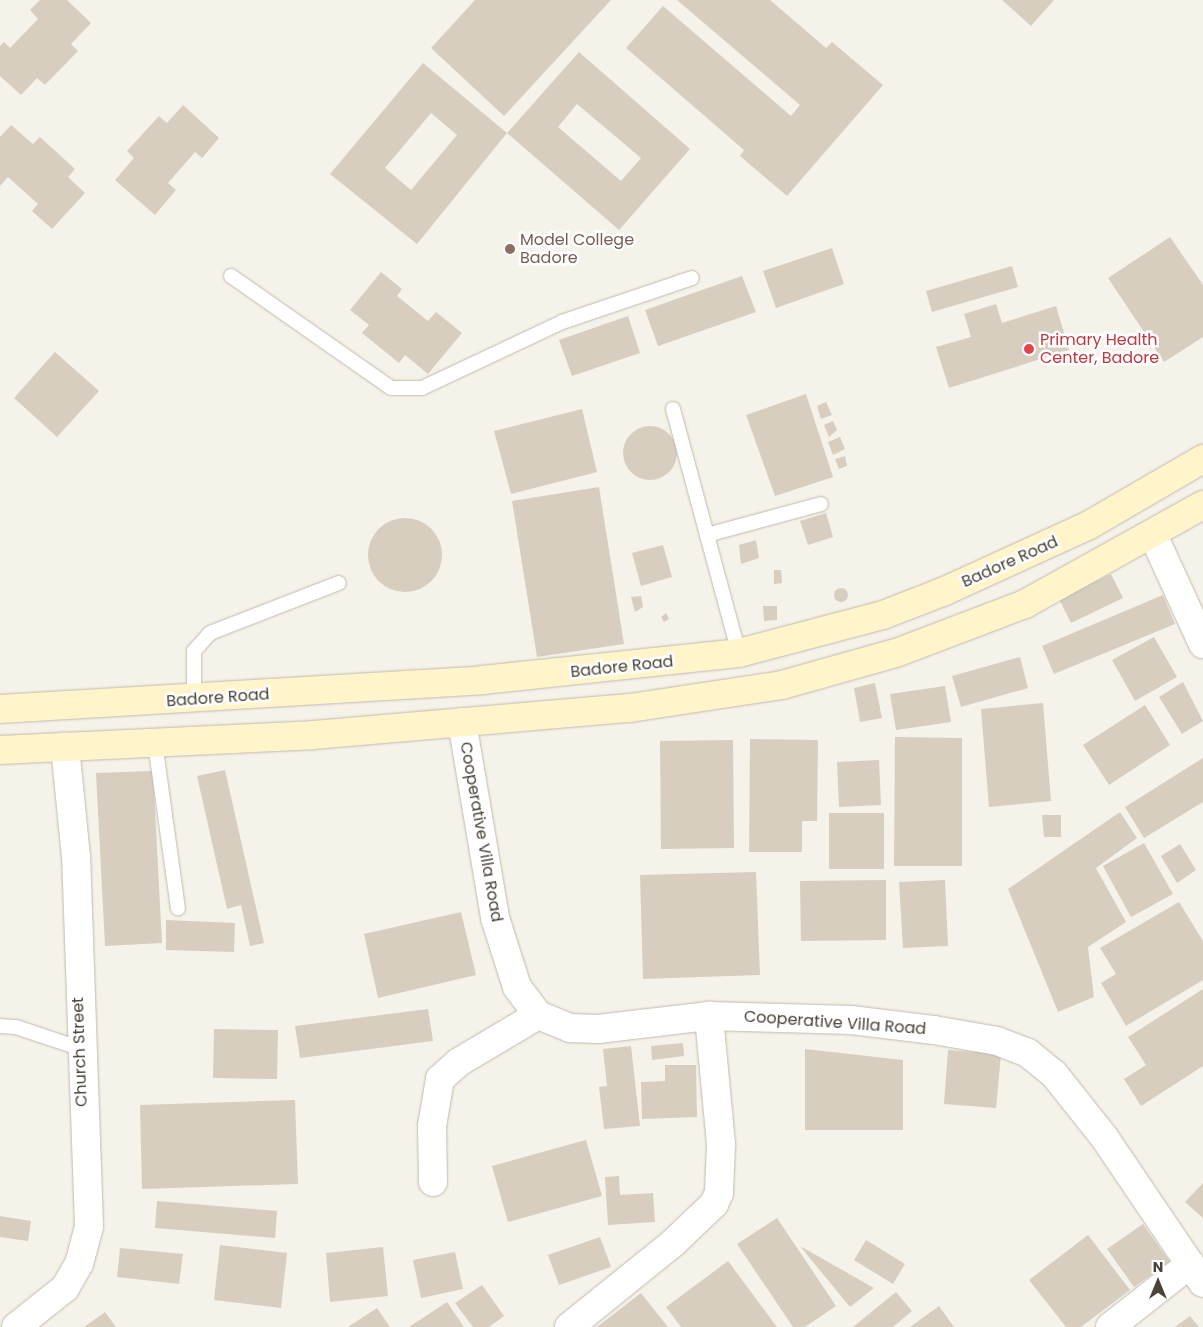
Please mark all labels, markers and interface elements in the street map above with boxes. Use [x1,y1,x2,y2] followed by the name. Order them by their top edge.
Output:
[520,230,634,268] place label: Model College Badore
[504,243,516,255] marker: Model College Badore
[1040,330,1159,368] place label: Primary Health Center, Badore
[1022,342,1036,356] marker: Primary Health Center, Badore
[959,532,1061,592] street label: Badore Road
[570,652,674,682] street label: Badore Road
[166,685,270,711] street label: Badore Road
[456,740,506,924] street label: Cooperative Villa Road
[68,997,92,1107] street label: Church Street
[743,1007,927,1039] street label: Cooperative Villa Road
[1133,1257,1183,1307] north arrow
[1153,1257,1163,1277] text: N

